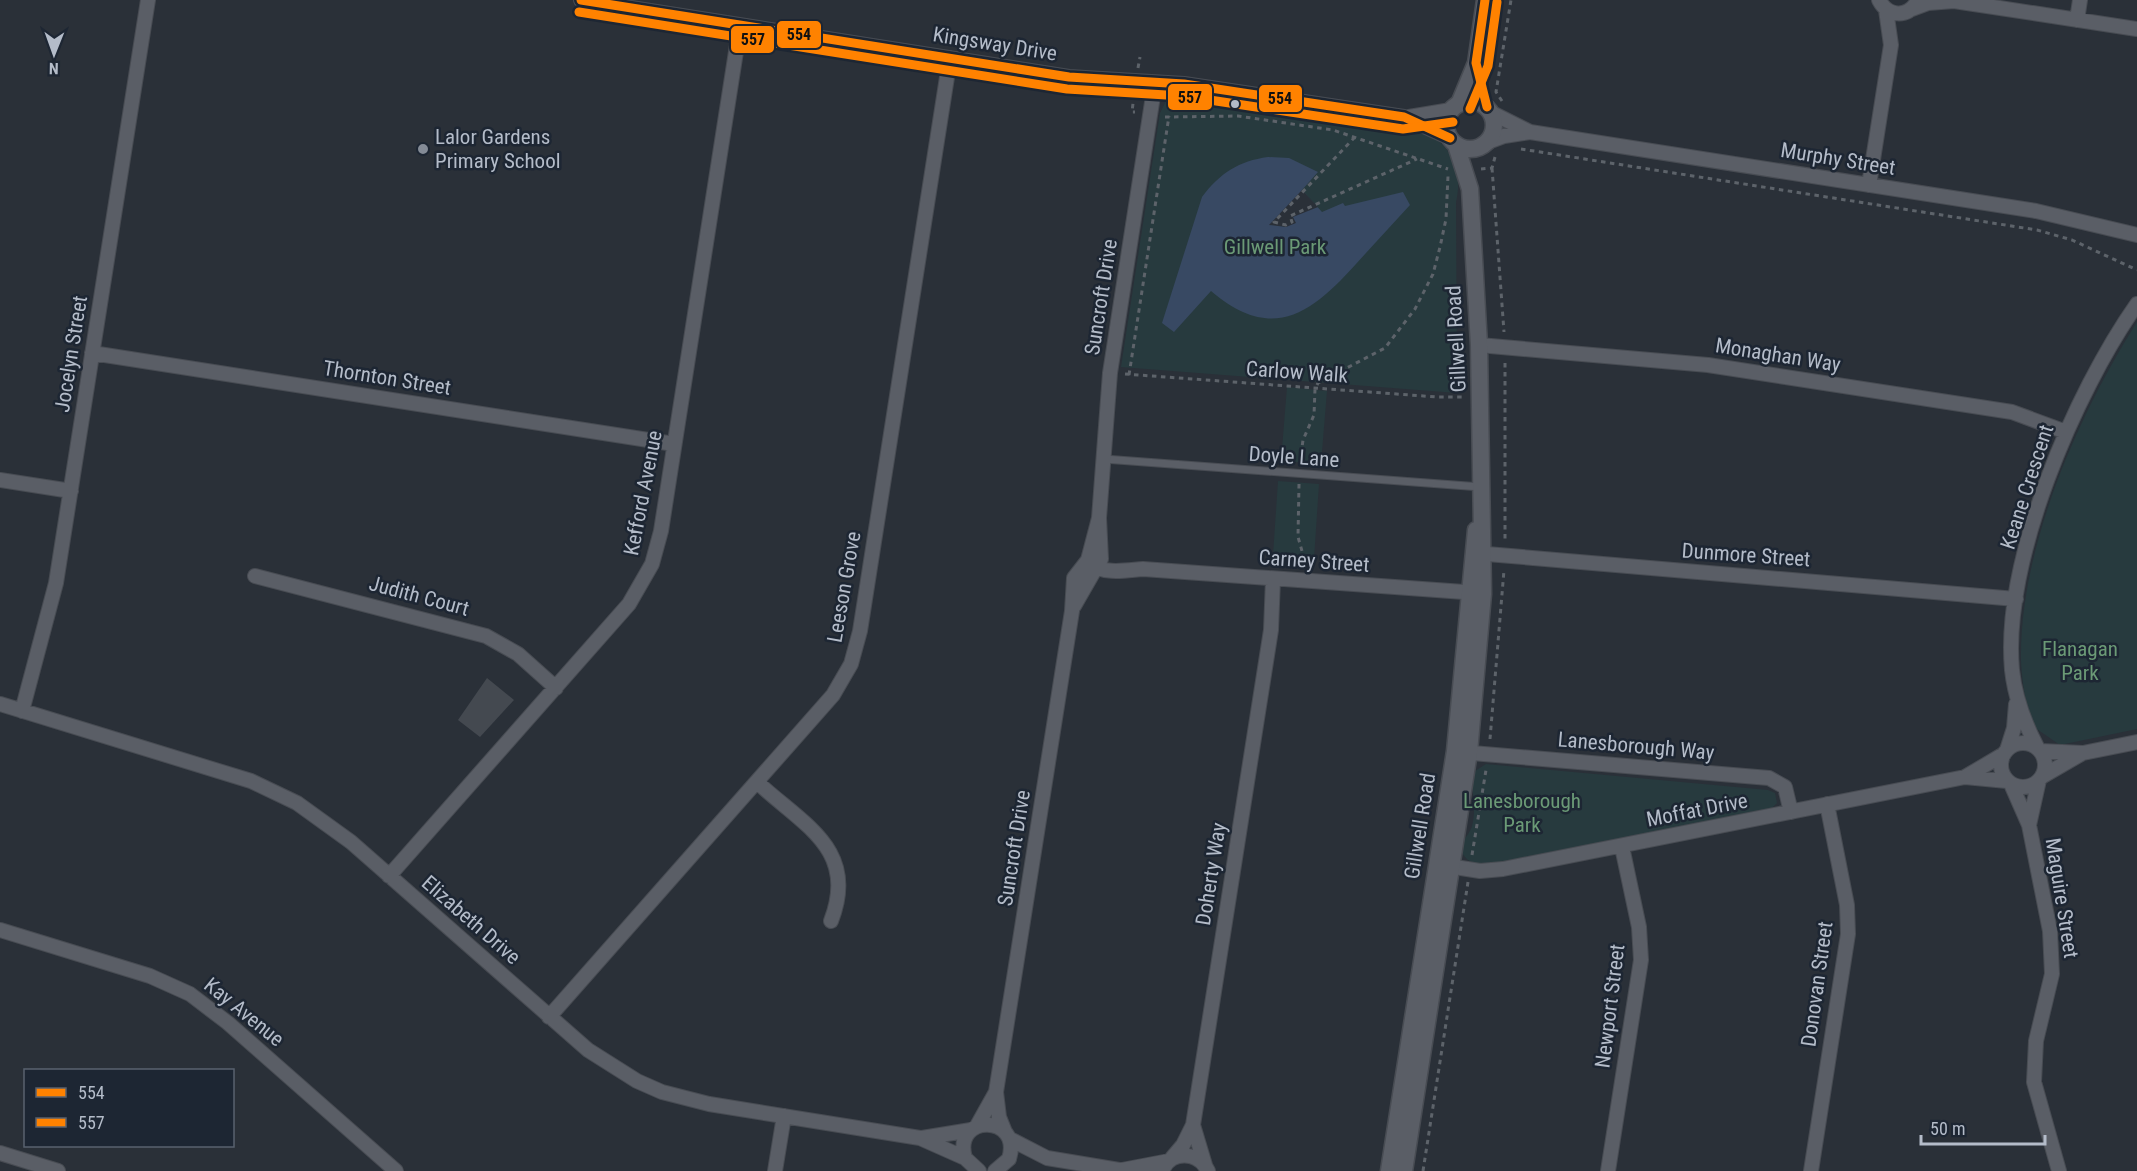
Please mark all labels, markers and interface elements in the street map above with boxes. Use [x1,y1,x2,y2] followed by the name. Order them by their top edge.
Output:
[776,20,822,49] line badge: 554
[931,22,1059,66] street label: Kingsway Drive
[24,24,84,84] north arrow
[730,25,775,54] line badge: 557
[787,25,811,44] text: 554
[741,30,765,49] text: 557
[49,59,59,78] text: N
[1167,83,1213,111] line badge: 557
[1258,84,1303,113] line badge: 554
[1178,88,1202,107] text: 557
[1268,89,1292,108] text: 554
[1229,98,1241,110] unlabelled marker
[435,125,561,173] place label: Lalor Gardens Primary School
[1779,138,1897,180] street label: Murphy Street
[416,142,430,156] marker: Lalor Gardens Primary School
[1224,235,1327,259] park label: Gillwell Park
[1080,237,1122,357] street label: Suncroft Drive
[1441,285,1471,393] street label: Gillwell Road
[50,294,92,414] street label: Jocelyn Street
[1714,333,1843,377] street label: Monaghan Way
[321,356,453,400] street label: Thornton Street
[1245,356,1349,388] street label: Carlow Walk
[1996,422,2058,552] street label: Keane Crescent
[619,428,667,558] street label: Kefford Avenue
[1248,442,1340,472] street label: Doyle Lane
[822,529,866,644] street label: Leeson Grove
[1681,539,1811,571] street label: Dunmore Street
[1258,545,1370,577] street label: Carney Street
[366,571,472,621] street label: Judith Court
[2042,637,2118,685] park label: Flanagan Park
[1557,727,1716,765] street label: Lanesborough Way
[1400,771,1440,881] street label: Gillwell Road
[993,788,1035,908] street label: Suncroft Drive
[1644,788,1750,832] street label: Moffat Drive
[1463,789,1581,837] park label: Lanesborough Park
[1191,821,1231,927] street label: Doherty Way
[2041,836,2083,960] street label: Maguire Street
[417,871,525,969] street label: Elizabeth Drive
[1796,920,1838,1048] street label: Donovan Street
[1590,943,1630,1069] street label: Newport Street
[199,973,289,1051] street label: Kay Avenue
[24,1069,234,1147] legend
[78,1082,105,1103] text: 554
[1921,1108,2046,1146] scale bar
[78,1112,105,1133] text: 557
[1930,1118,1965,1139] text: 50 m

